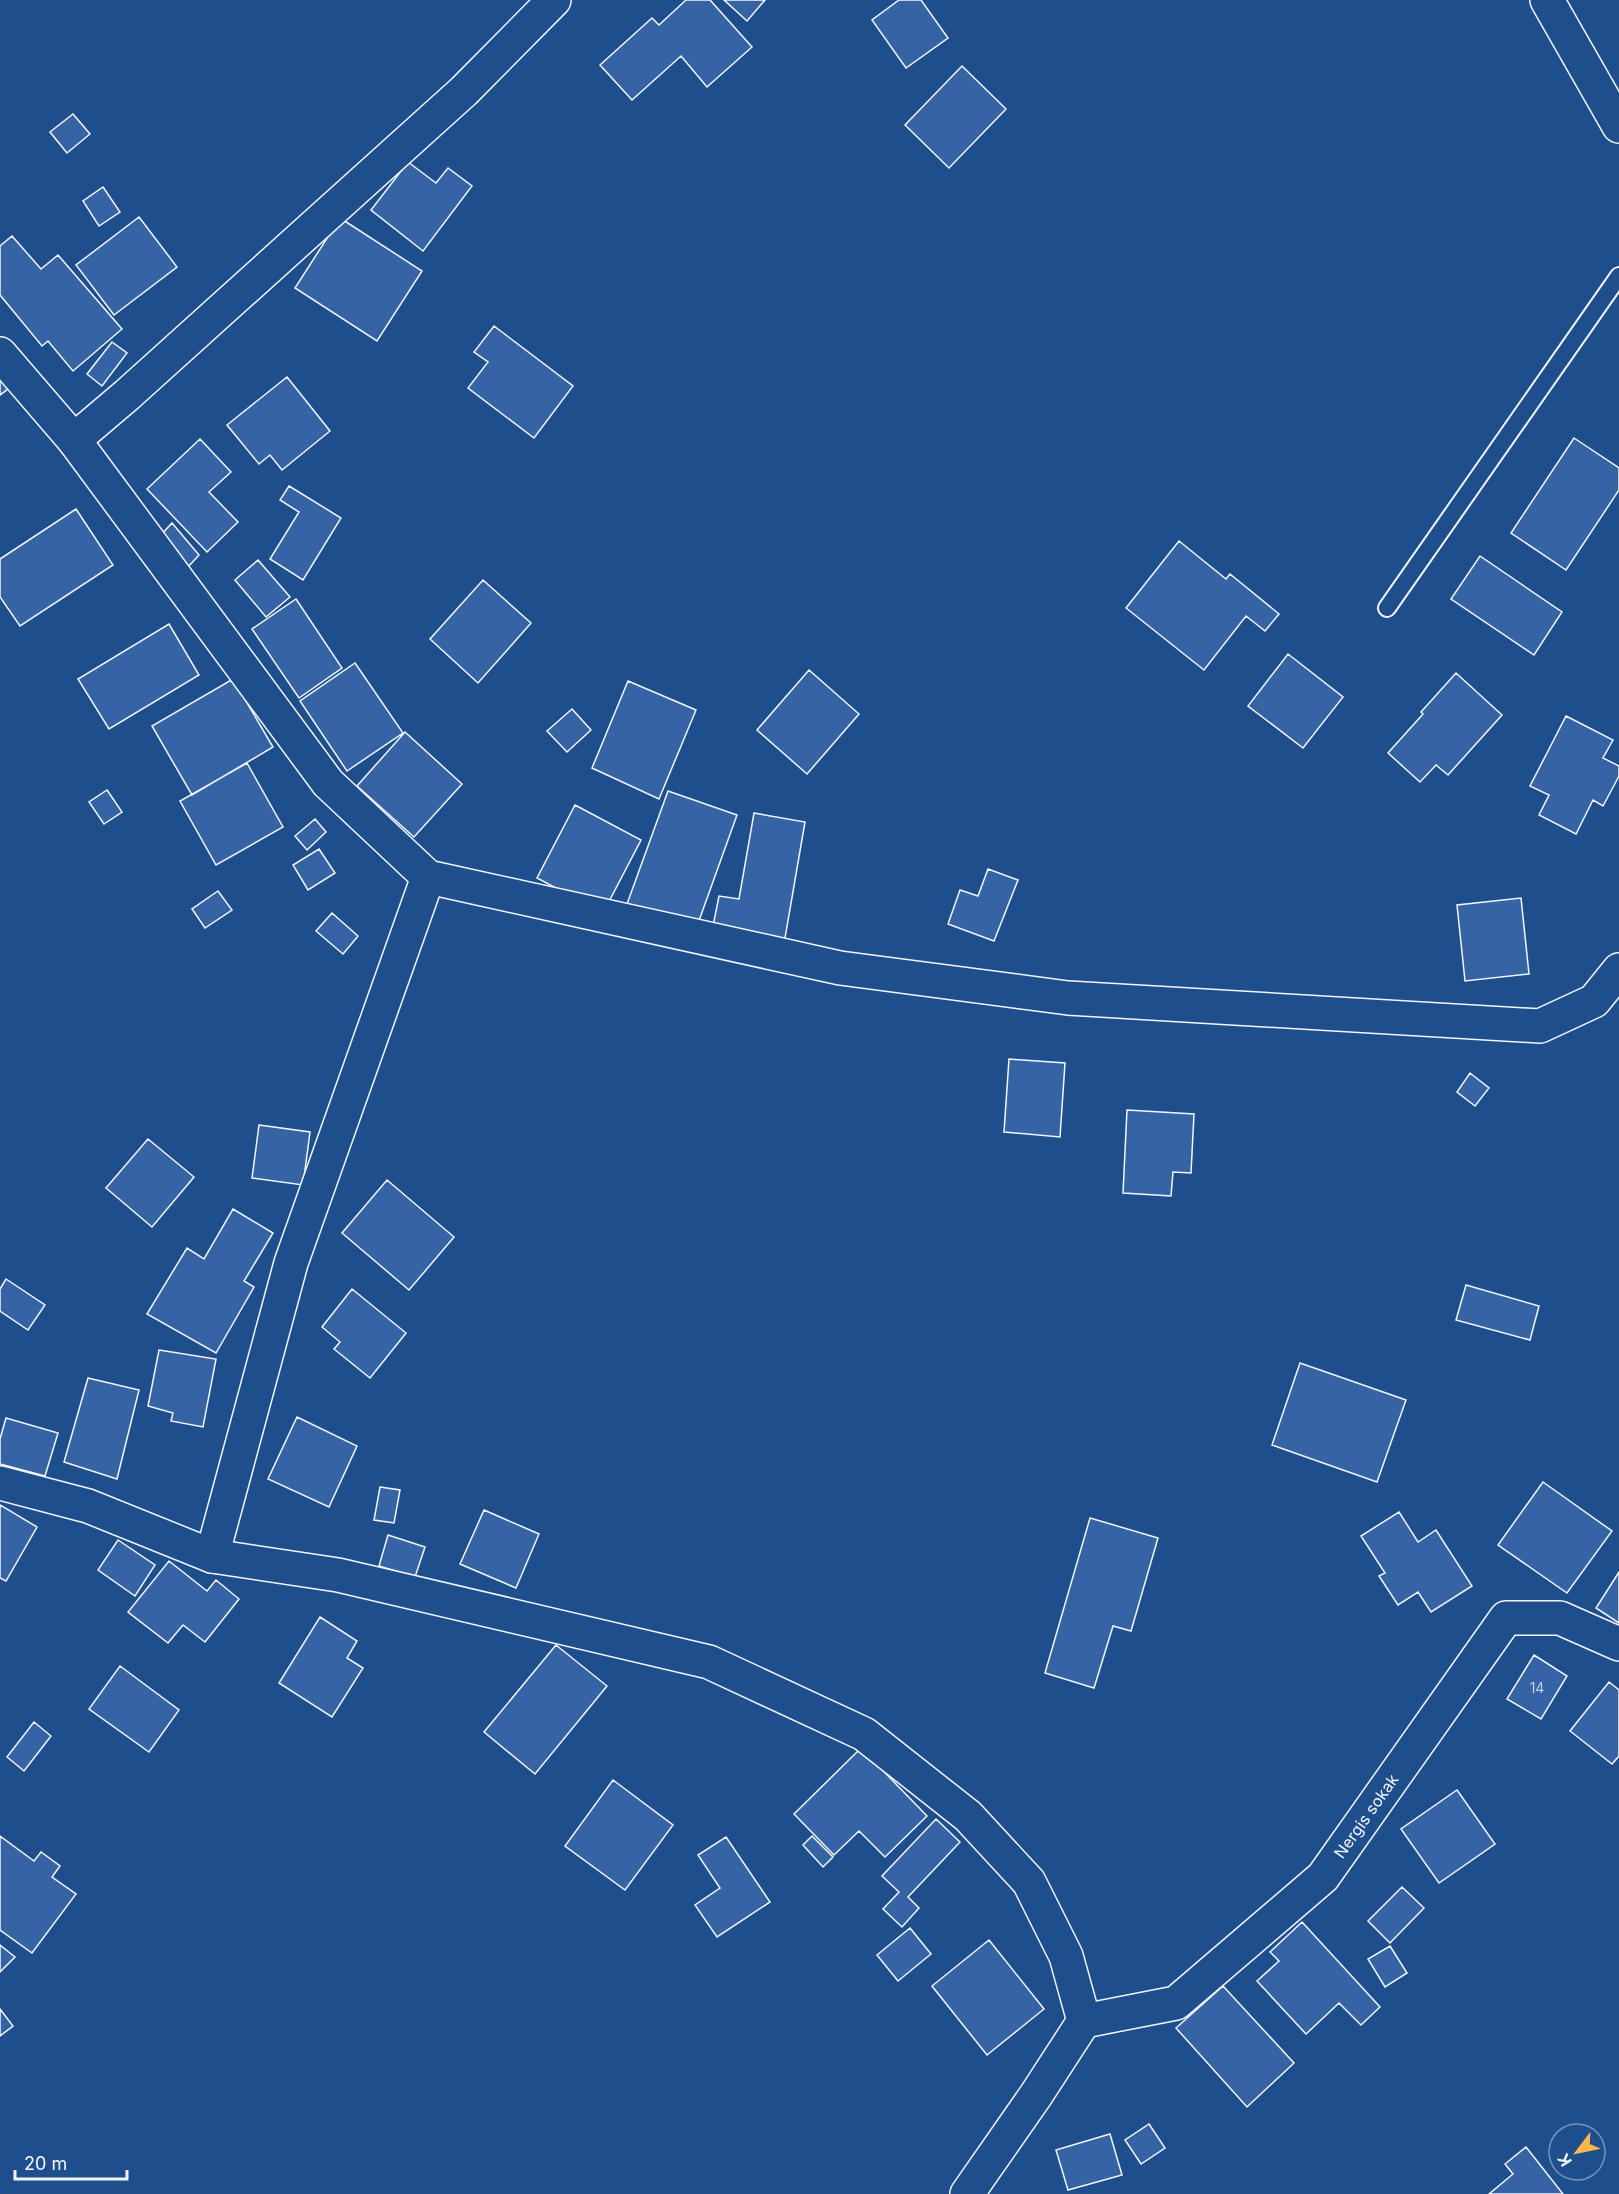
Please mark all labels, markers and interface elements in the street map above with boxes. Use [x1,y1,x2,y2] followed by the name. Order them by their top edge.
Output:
[1530,1679,1544,1696] house number: 14
[1330,1770,1403,1862] street label: Nergis sokak
[1547,2122,1607,2182] north arrow
[15,2143,128,2181] scale bar
[1552,2149,1576,2170] text: K
[24,2153,67,2174] text: 20 m

